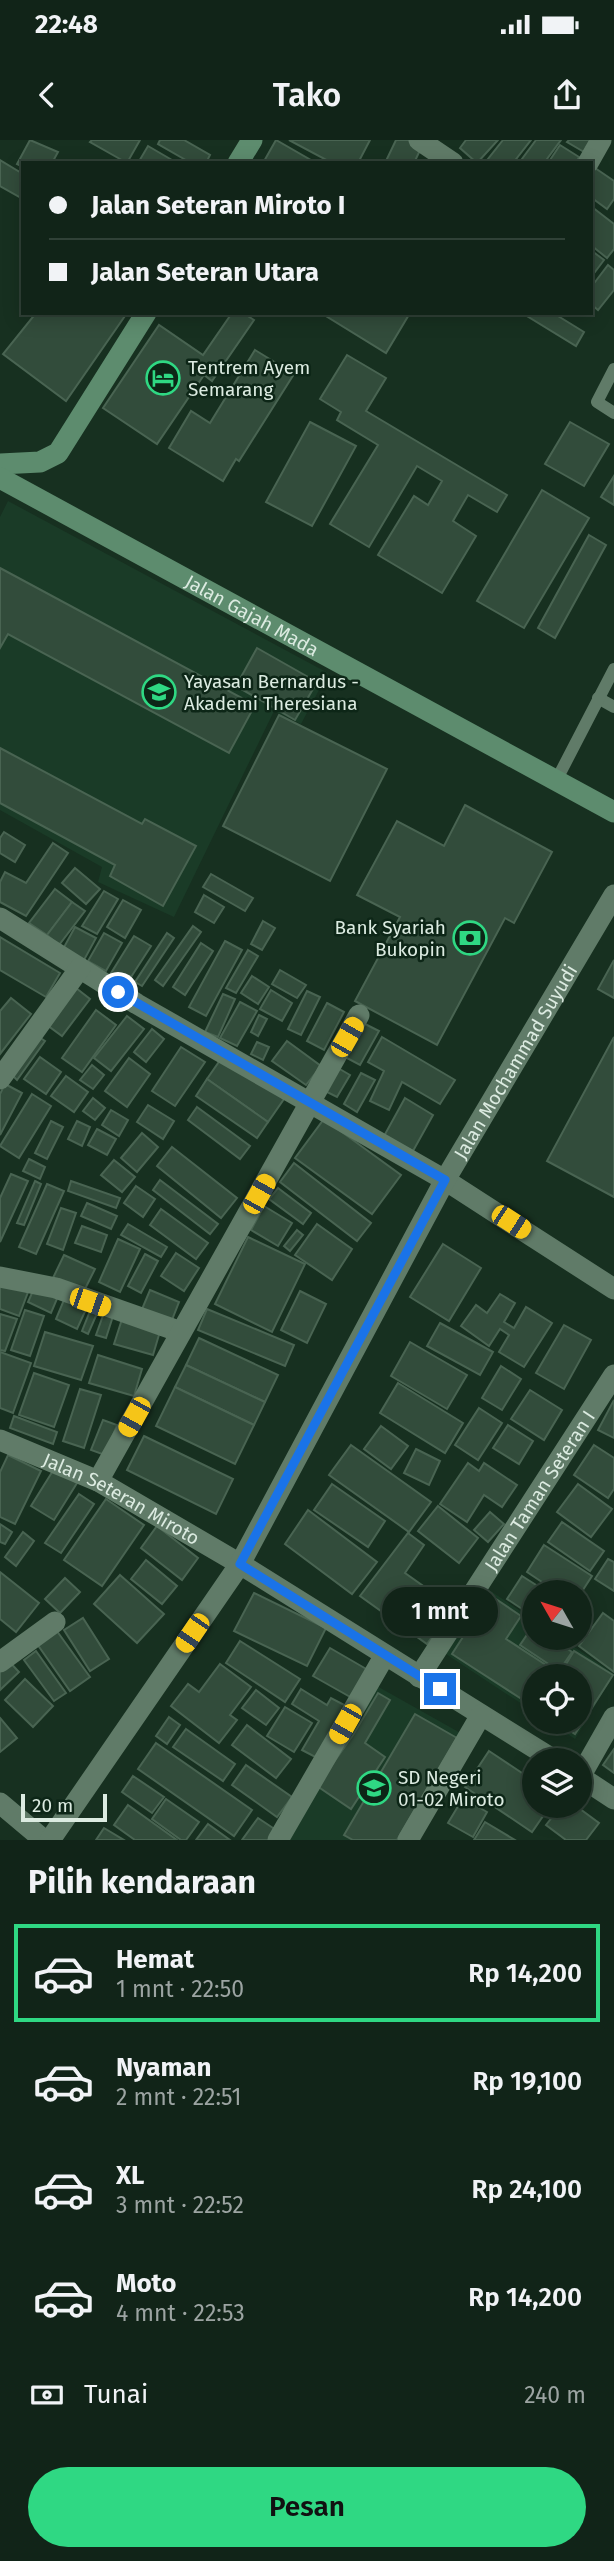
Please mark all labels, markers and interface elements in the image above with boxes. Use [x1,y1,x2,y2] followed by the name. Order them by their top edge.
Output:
[35,9,98,40] text: 22:48
[28,76,66,114] icon: back
[273,76,341,114] text: Tako
[548,76,586,114] icon: share
[91,190,345,221] text: Jalan Seteran Miroto I
[91,257,319,288] text: Jalan Seteran Utara
[188,356,310,401] place label: Tentrem Ayem Semarang
[144,359,182,397] hotel icon: Tentrem Ayem Semarang
[181,570,323,661] street label: Jalan Gajah Mada
[184,670,359,715] place label: Yayasan Bernardus - Akademi Theresiana
[140,673,178,711] school or university icon: Yayasan Bernardus - Akademi Theresiana
[335,916,446,961] place label: Bank Syariah Bukopin
[451,919,489,957] bank icon: Bank Syariah Bukopin
[449,960,582,1163] street label: Jalan Mochammad Suyudi
[102,976,134,1008] route start
[328,1014,367,1060] car
[240,1171,279,1217] car
[488,1202,535,1242] car
[67,1285,114,1319] car
[115,1394,154,1440] car
[480,1406,600,1575] street label: Jalan Taman Seteran I
[39,1448,204,1550] street label: Jalan Seteran Miroto
[522,1580,592,1650] north arrow
[522,1580,592,1818] map controls
[382,1588,498,1636] callout: 1 mnt
[411,1597,469,1625] text: 1 mnt
[172,1610,213,1656] car
[522,1664,592,1734] button: locate
[424,1673,456,1705] route end
[326,1701,365,1747] car
[522,1748,592,1818] button: layers
[398,1766,505,1811] place label: SD Negeri 01-02 Miroto
[355,1769,393,1807] school or university icon: SD Negeri 01-02 Miroto
[21,1791,107,1823] scale bar
[32,1794,73,1817] text: 20 m
[28,1863,256,1901] text: Pilih kendaraan
[32,1942,95,2005] icon: car
[116,1944,194,1975] text: Hemat
[468,1958,582,1989] text: Rp 14,200
[116,1975,244,2003] text: 1 mnt · 22:50
[32,2050,95,2113] icon: car
[116,2052,212,2083] text: Nyaman
[472,2066,582,2097] text: Rp 19,100
[116,2083,241,2111] text: 2 mnt · 22:51
[32,2158,95,2221] icon: car
[116,2160,144,2191] text: XL
[472,2174,582,2205] text: Rp 24,100
[116,2191,244,2219] text: 3 mnt · 22:52
[32,2266,95,2329] icon: car
[116,2268,176,2299] text: Moto
[468,2282,582,2313] text: Rp 14,200
[116,2299,245,2327] text: 4 mnt · 22:53
[28,2376,66,2414] icon: cash
[84,2379,148,2410] text: Tunai
[524,2381,586,2409] text: 240 m
[28,2467,586,2547] button: Pesan

